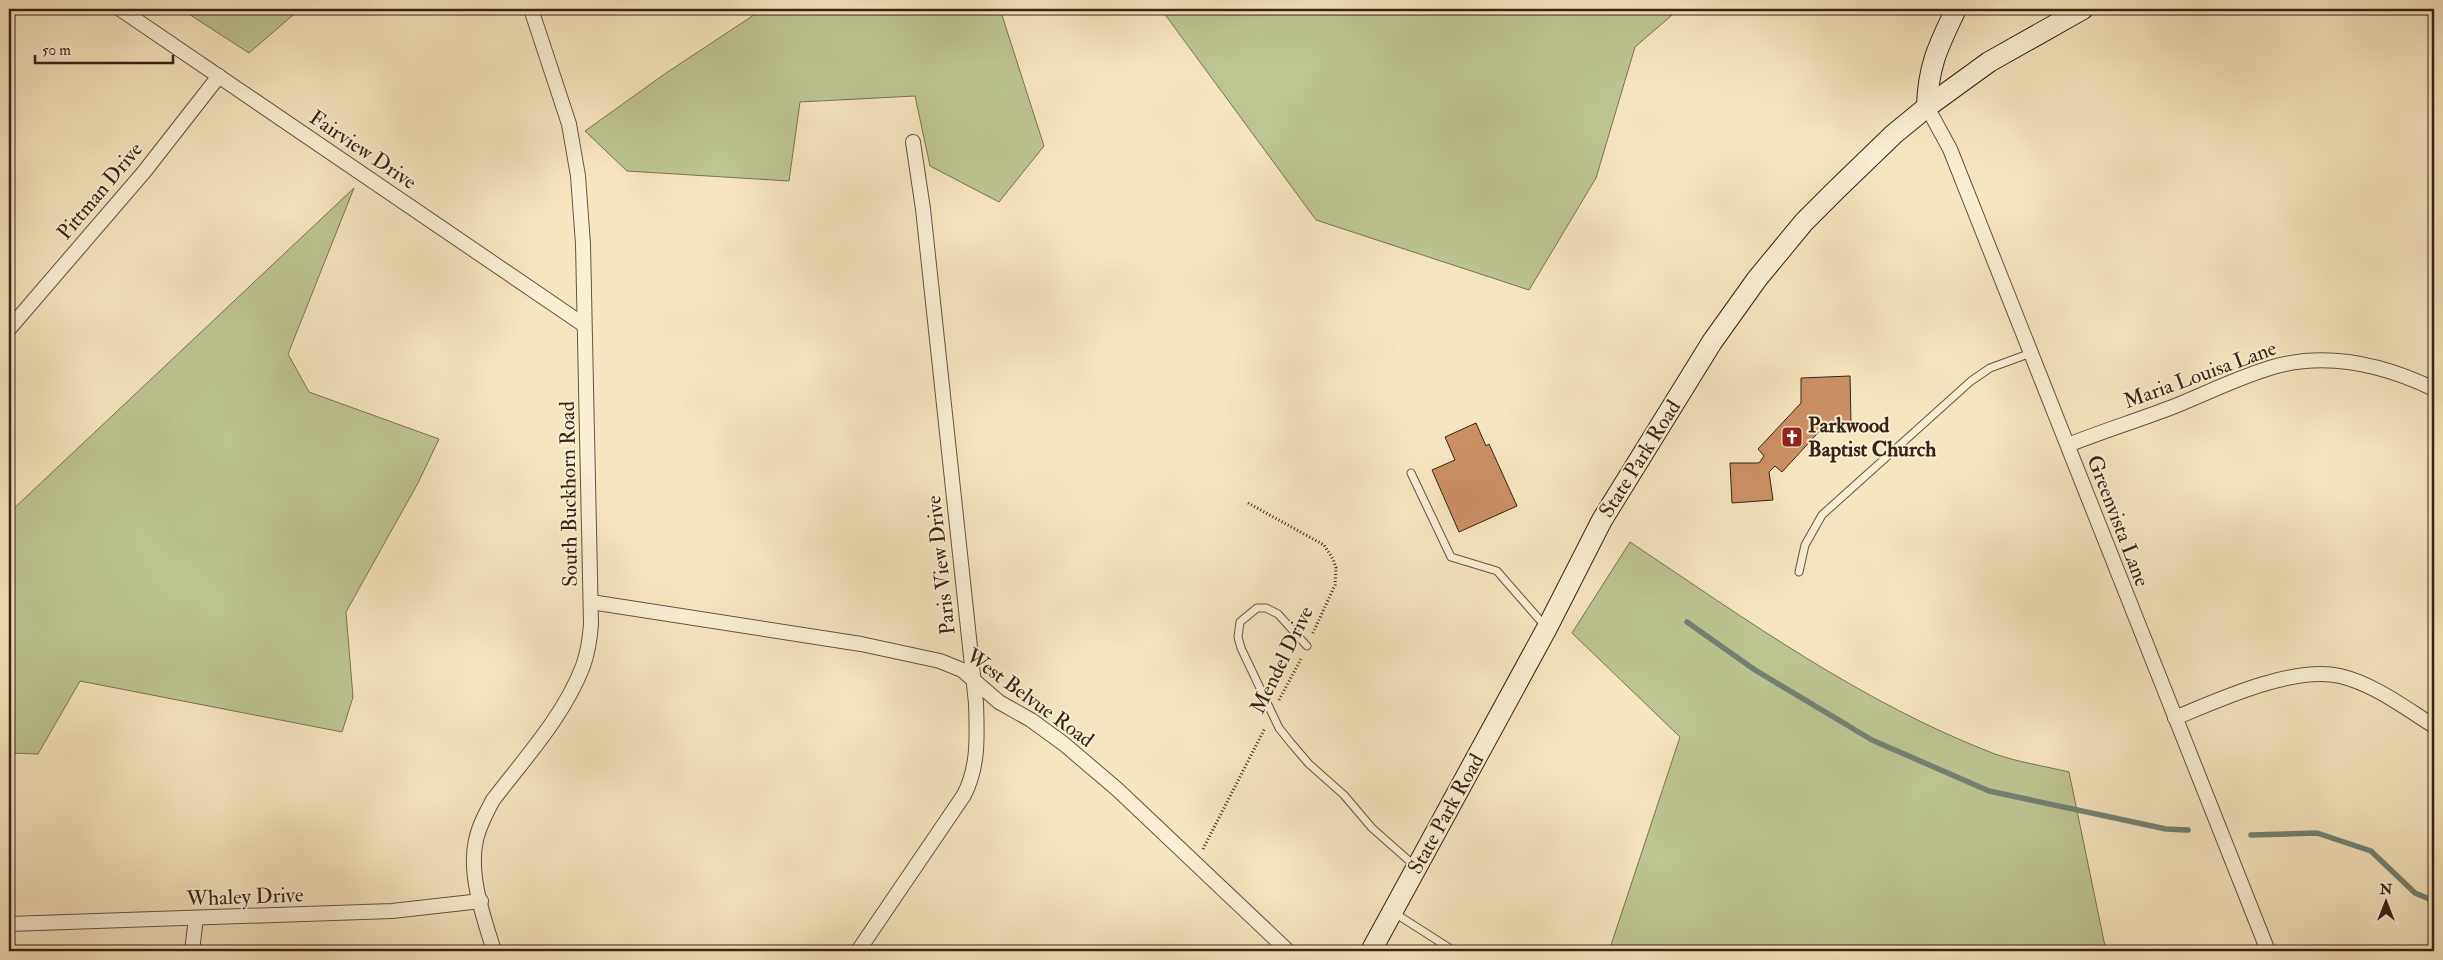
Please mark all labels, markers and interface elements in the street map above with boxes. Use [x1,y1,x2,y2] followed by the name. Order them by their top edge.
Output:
[35,32,172,64] scale bar
[42,41,71,60] text: 50 m
[304,104,422,196] street label: Fairview Drive
[51,136,149,245] street label: Pittman Drive
[2120,335,2280,415] street label: Maria Louisa Lane
[1593,395,1687,523] street label: State Park Road
[554,400,584,587] street label: South Buckhorn Road
[1808,412,1936,463] place label: Parkwood Baptist Church
[1780,425,1804,449] church icon: Parkwood Baptist Church
[2081,451,2156,591] street label: Greenvista Lane
[920,494,962,636] street label: Paris View Drive
[1244,602,1320,718] street label: Mendel Drive
[960,642,1100,754] street label: West Belvue Road
[1402,748,1491,879] street label: State Park Road
[2360,878,2410,928] north arrow
[185,881,304,913] street label: Whaley Drive
[2379,881,2393,898] text: N

